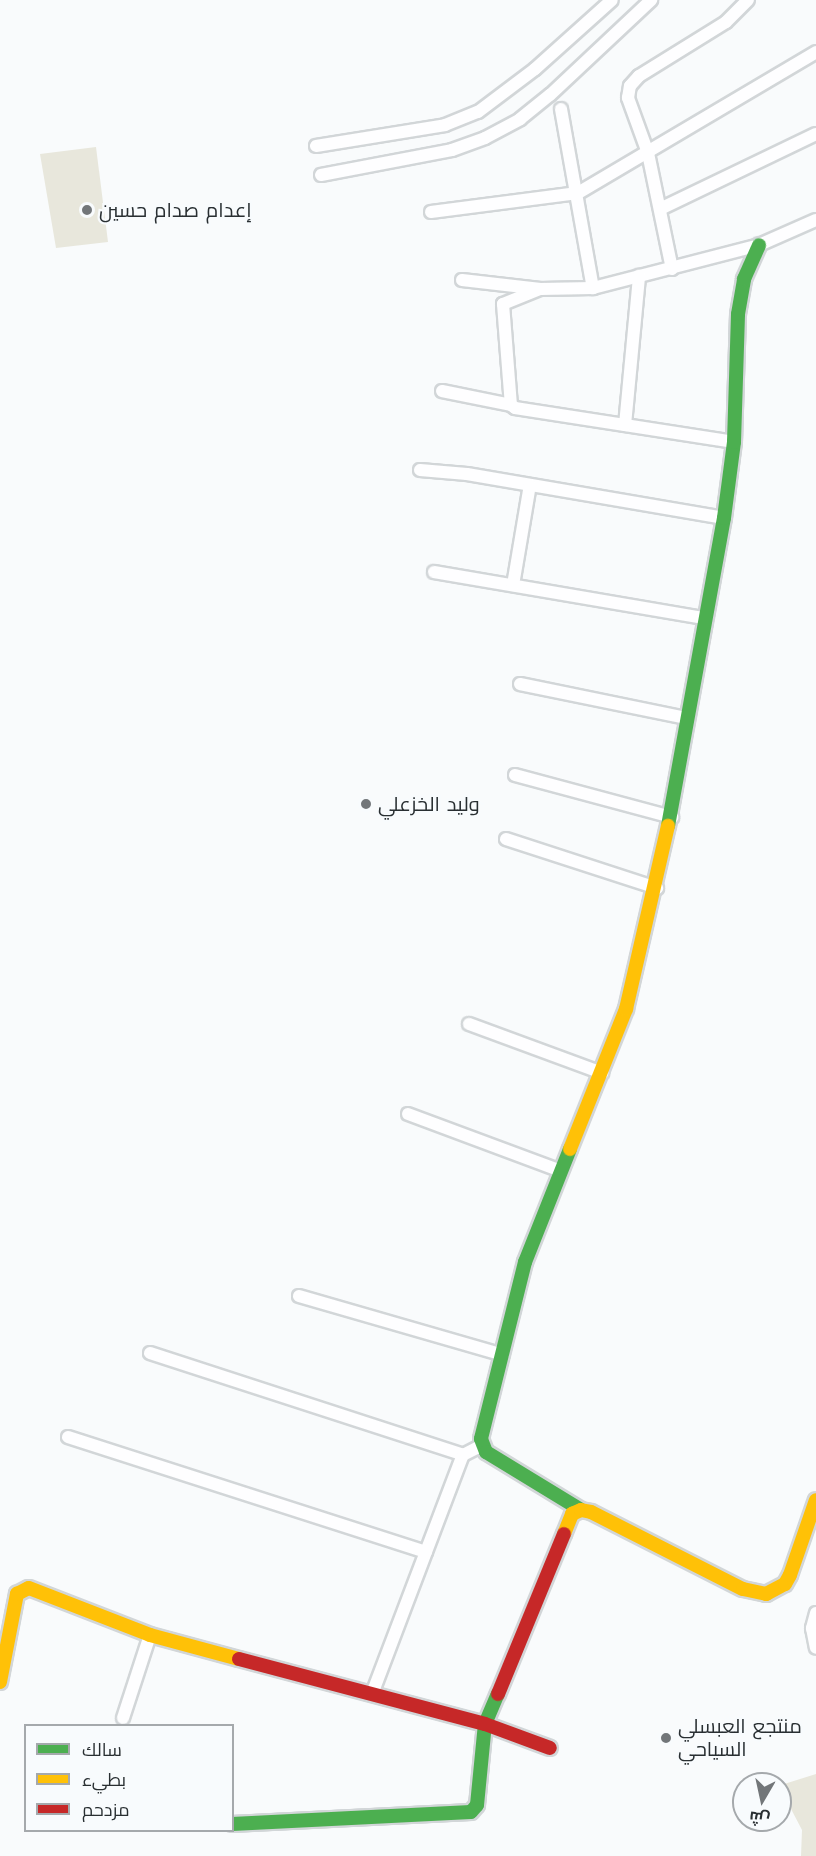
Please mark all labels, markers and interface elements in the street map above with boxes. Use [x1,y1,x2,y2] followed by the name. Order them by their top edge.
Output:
[99,198,252,222] place label: إعدام صدام حسين
[80,203,94,217] marker: إعدام صدام حسين
[378,792,480,816] place label: وليد الخزعلي
[359,797,373,811] marker: وليد الخزعلي
[678,1714,802,1761] place label: منتجع العبسلي السياحي
[24,1724,234,1832] legend
[659,1731,673,1745] marker: منتجع العبسلي السياحي
[82,1739,122,1760] text: سالك
[82,1769,126,1790] text: بطيء
[732,1772,792,1832] north arrow
[82,1799,130,1820] text: مزدحم
[748,1807,771,1829] text: ش

